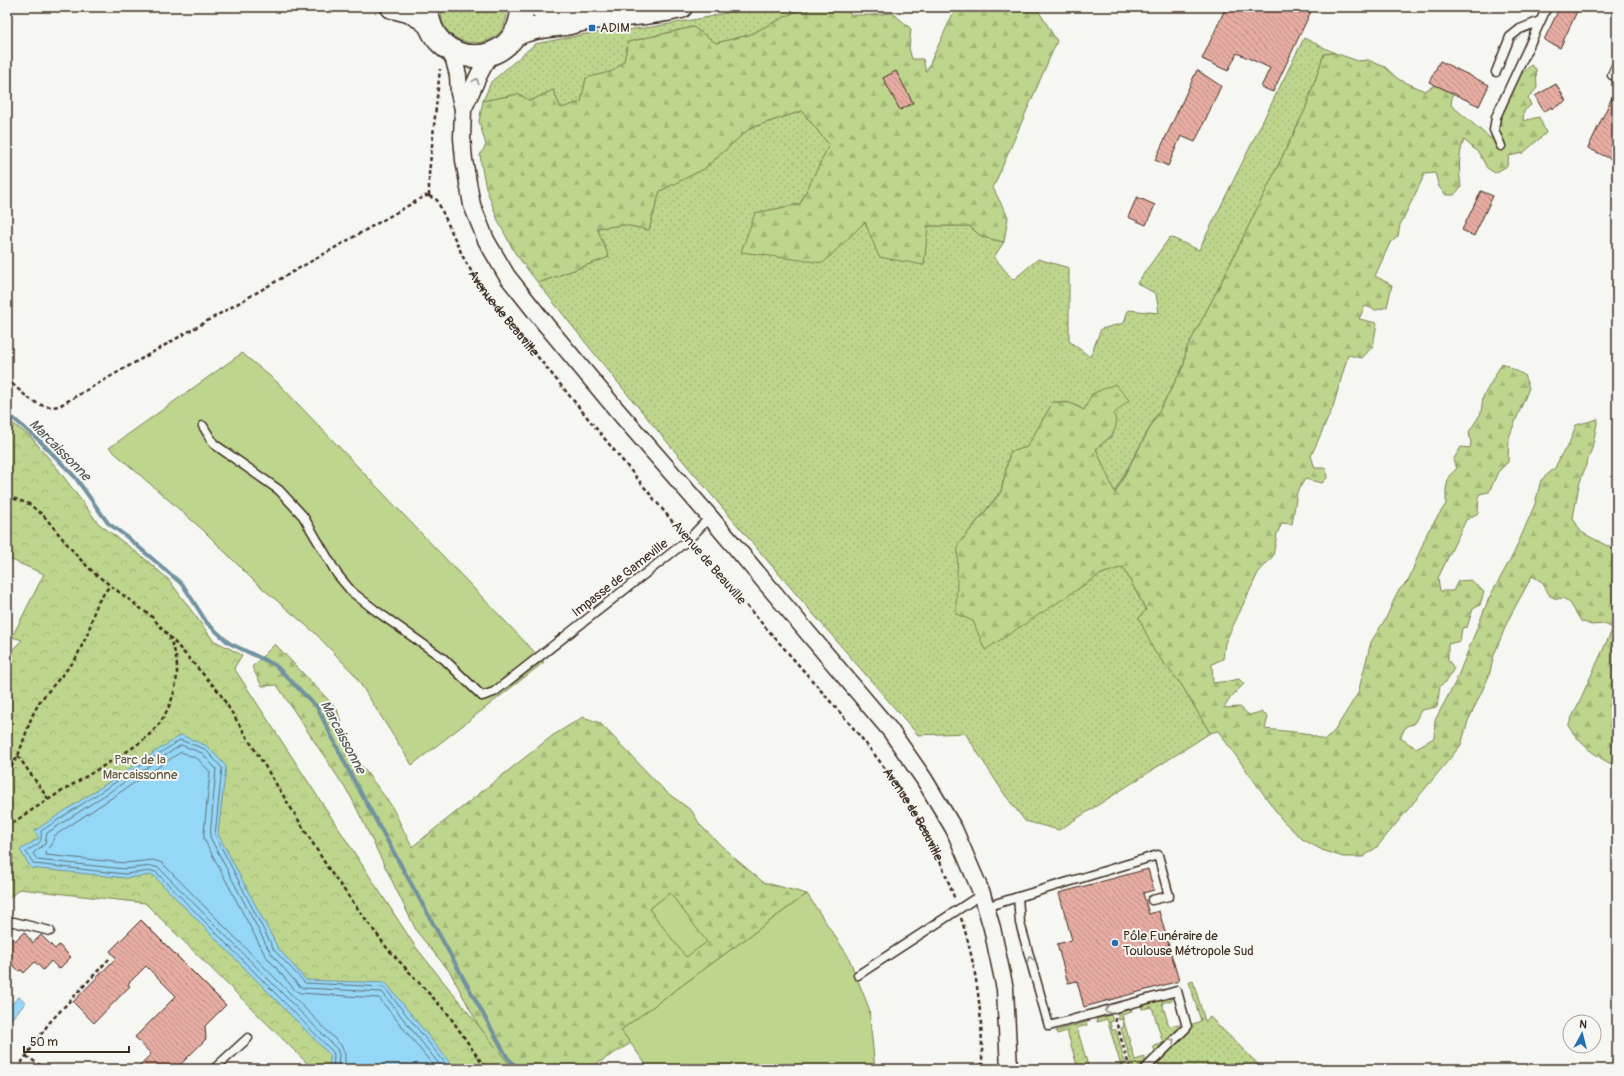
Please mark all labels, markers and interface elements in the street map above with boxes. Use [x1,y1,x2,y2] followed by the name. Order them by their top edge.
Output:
[600,20,630,36] place label: ADIM
[587,23,597,33] marker: ADIM
[472,77,480,84] one-way arrow
[465,267,542,360] street label: Avenue de Beauville
[26,416,96,486] water label: Marcaissonne
[668,518,750,608] street label: Avenue de Beauville
[569,535,672,620] street label: Impasse de Gameville
[317,698,370,778] water label: Marcaissonne
[103,752,178,783] park label: Parc de la Marcaissonne
[879,765,947,864] street label: Avenue de Beauville
[1123,928,1254,959] place label: Pôle Funéraire de Toulouse Métropole Sud
[1110,938,1120,948] marker: Pôle Funéraire de Toulouse Métropole Sud
[1026,956,1035,963] one-way arrow
[1104,1005,1110,1013] one-way arrow
[1562,1014,1602,1054] north arrow
[1579,1018,1588,1032] text: N
[24,1028,129,1054] scale bar
[30,1035,58,1050] text: 50 m
[1167,1038,1175,1046] one-way arrow

